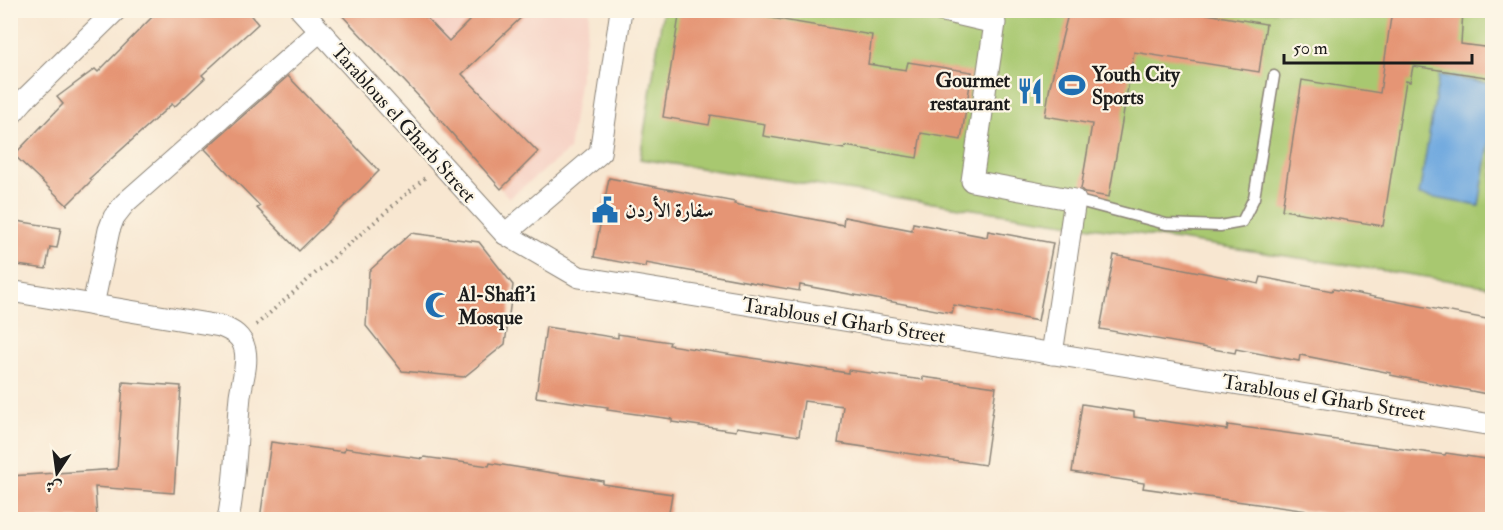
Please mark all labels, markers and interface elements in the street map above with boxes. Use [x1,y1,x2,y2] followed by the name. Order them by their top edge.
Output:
[1284,27,1472,65] scale bar
[1293,37,1328,60] text: 50 m
[326,39,482,208] street label: Tarablous el Gharb Street
[1091,62,1181,111] place label: Youth City Sports
[929,68,1011,116] place label: Gourmet restaurant
[1057,70,1087,100] sports icon: Youth City Sports
[1015,76,1045,106] restaurant icon: Gourmet restaurant
[590,195,620,225] public building icon: سفارة الأردن
[625,195,714,223] place label: سفارة الأردن
[457,282,536,331] place label: Al-Shafi'i Mosque
[423,290,453,320] mosque icon: Al-Shafi'i Mosque
[741,292,948,349] street label: Tarablous el Gharb Street
[1221,369,1428,426] street label: Tarablous el Gharb Street
[27,443,87,503] north arrow
[44,475,64,498] text: ش

